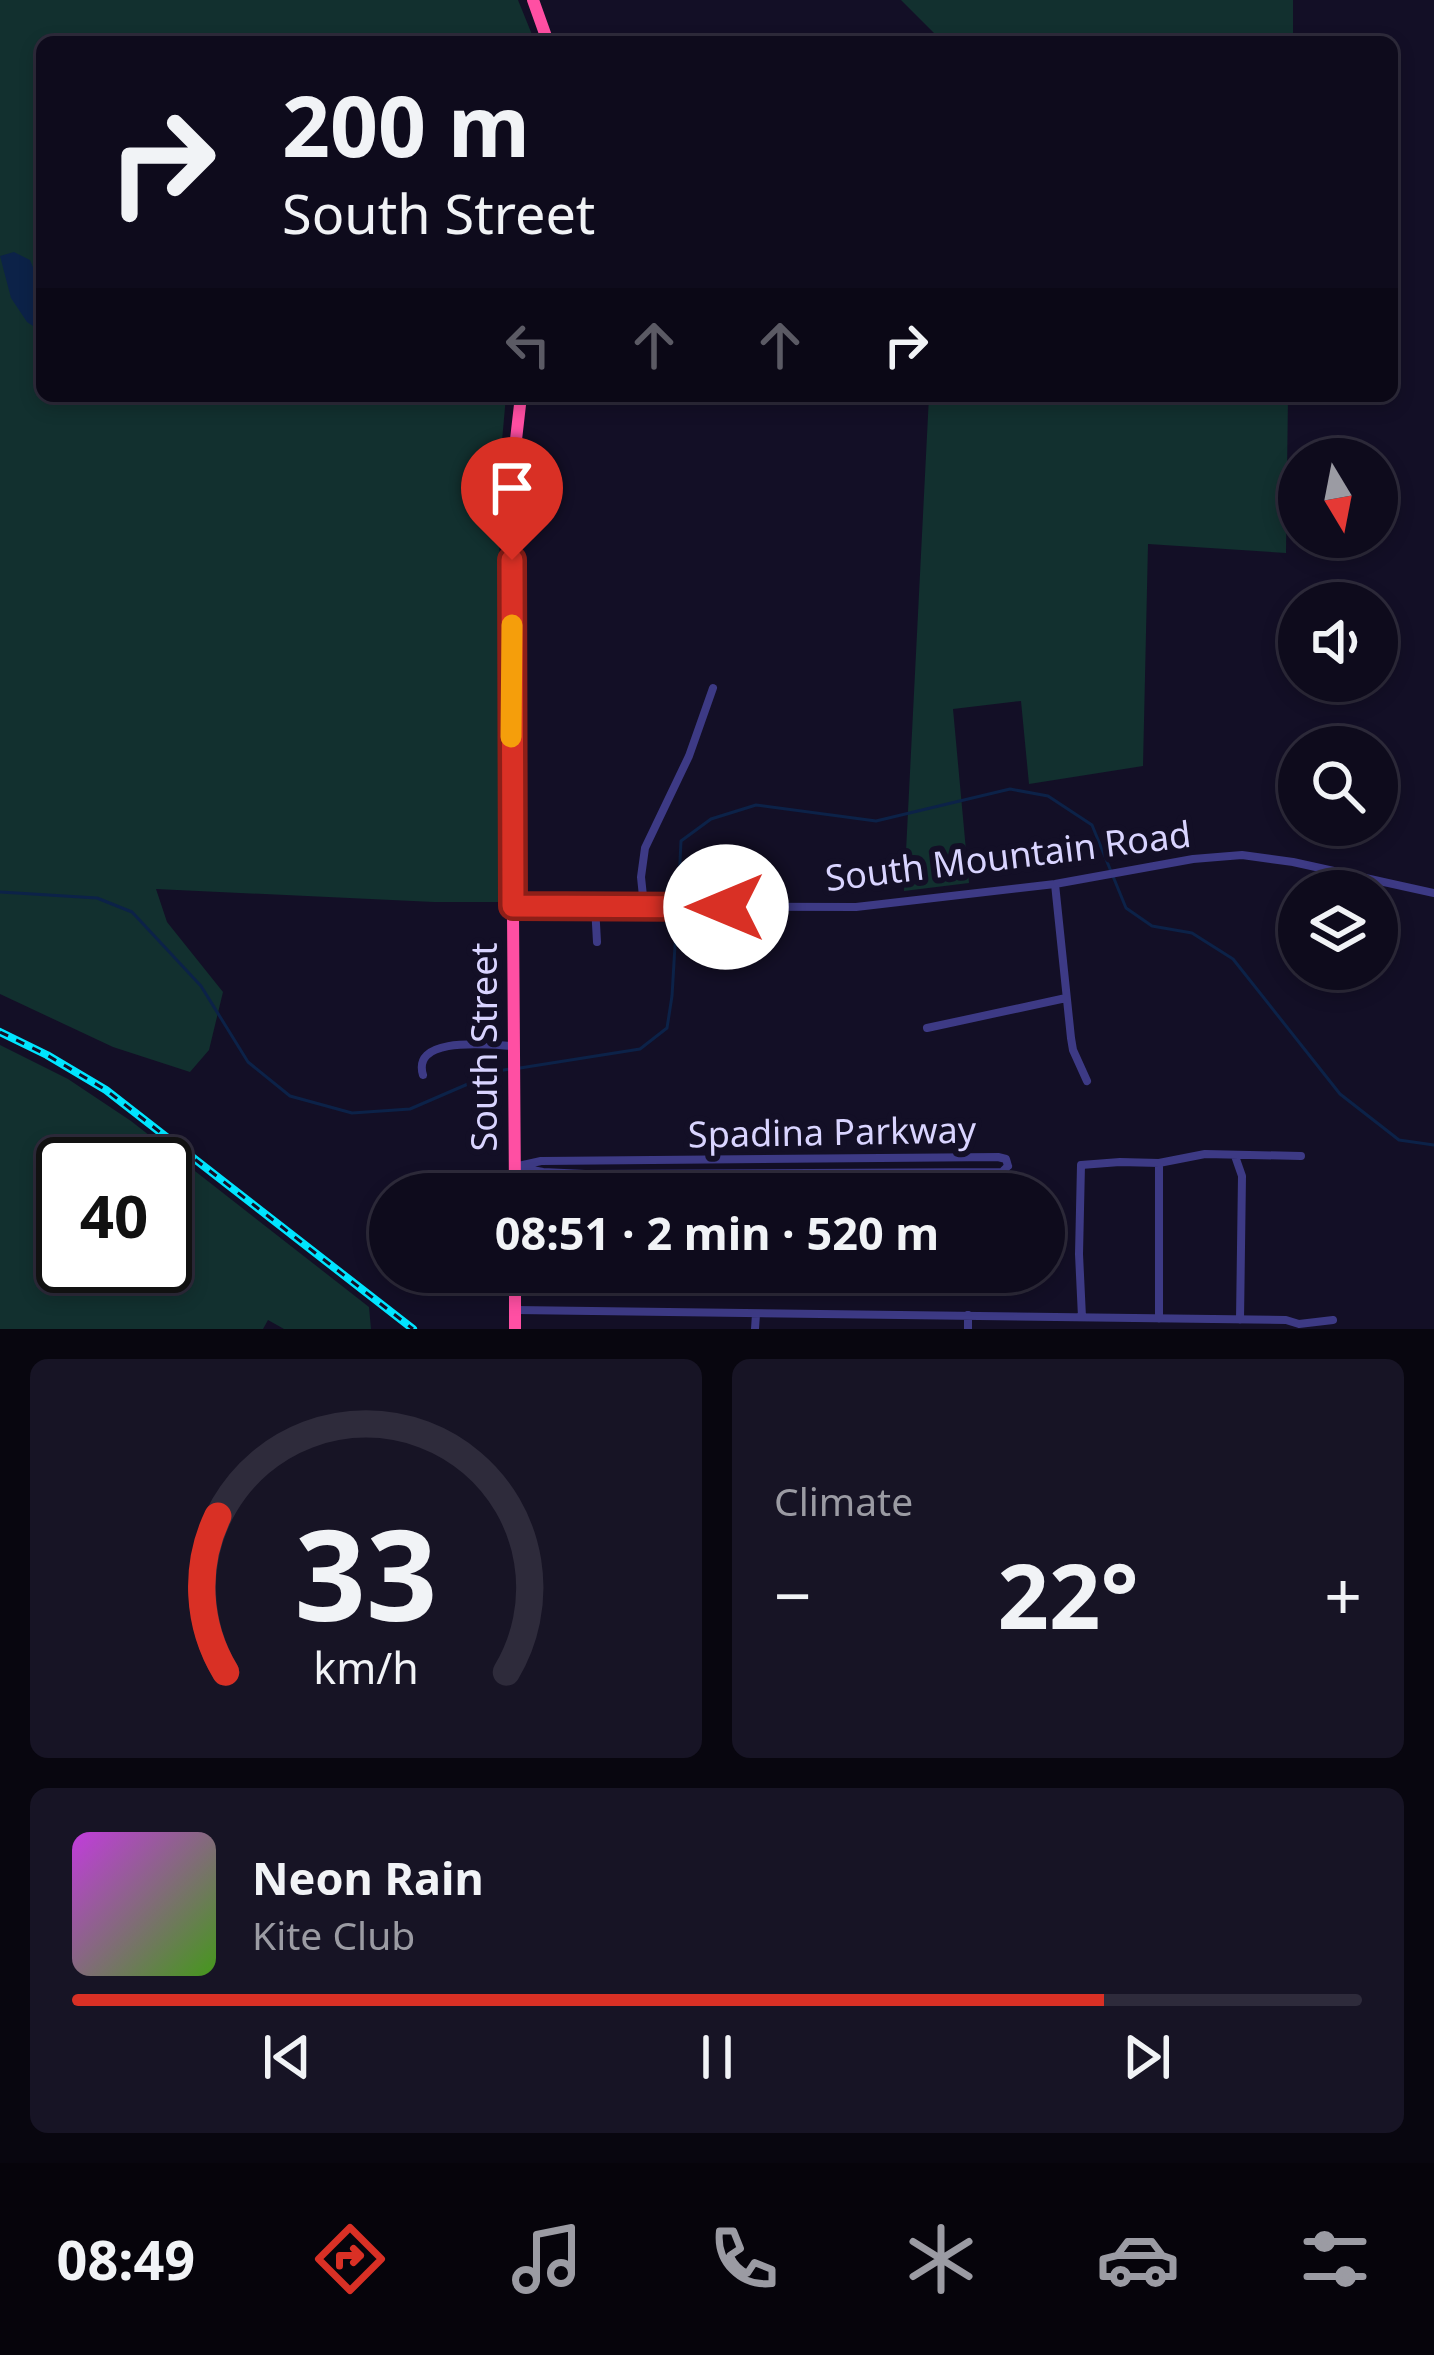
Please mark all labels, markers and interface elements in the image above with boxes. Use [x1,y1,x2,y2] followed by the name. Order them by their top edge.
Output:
[282,67,530,182] text: 200 m
[84,84,240,240] icon: right
[282,176,595,250] text: South Street
[495,312,561,378] icon: left
[621,312,687,378] icon: ahead
[747,312,813,378] icon: ahead
[873,312,939,378] icon: right
[461,437,563,560] pin
[1278,438,1398,558] north arrow
[1278,438,1398,990] map controls
[479,455,545,521] icon: arrive
[1278,582,1398,702] button: sound
[1278,726,1398,846] button: search
[822,809,1194,902] street label: South Mountain Road
[663,844,789,970] position arrow
[1278,870,1398,990] button: layers
[459,943,508,1151] street label: South Street
[687,1104,977,1159] street label: Spadina Parkway
[36,1137,192,1293] speed limit sign: 40
[495,1202,939,1263] text: 08:51 · 2 min · 520 m
[774,1474,913,1527] text: Climate
[295,1488,437,1658] text: 33
[997,1533,1139,1655] text: 22°
[774,1549,812,1639] text: −
[1324,1549,1362,1639] text: +
[313,1637,419,1696] text: km/h
[252,1847,484,1908] text: Neon Rain
[252,1908,415,1961] text: Kite Club
[254,2024,320,2090] icon: previous
[684,2024,750,2090] icon: pause
[1114,2024,1180,2090] icon: next
[308,2217,392,2301] icon: directions
[505,2217,589,2301] icon: music
[702,2217,786,2301] icon: phone
[899,2217,983,2301] icon: climate
[1096,2217,1180,2301] icon: car
[1293,2217,1377,2301] icon: filters
[57,2222,195,2296] text: 08:49

